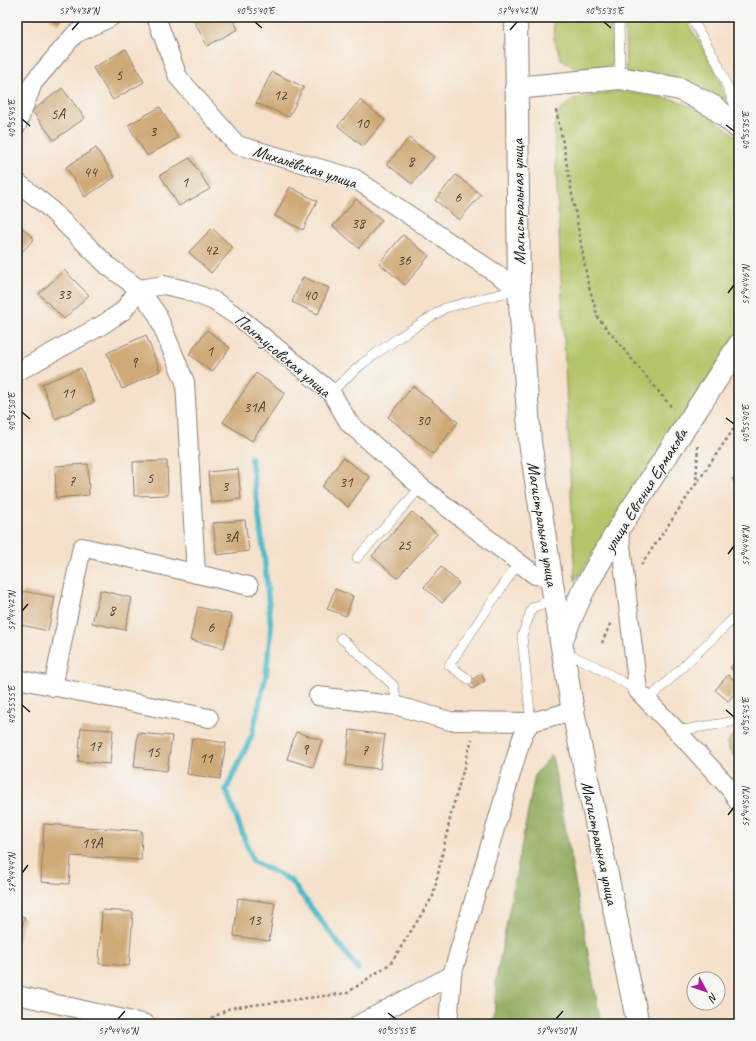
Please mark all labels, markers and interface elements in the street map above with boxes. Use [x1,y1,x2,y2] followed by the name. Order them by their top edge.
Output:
[59,4,101,17] text: 57°44'38"N
[236,4,276,17] text: 40°55'40"E
[497,4,539,17] text: 57°44'42"N
[585,4,625,17] text: 40°55'35"E
[116,66,124,85] house number: 5
[273,86,288,105] house number: 12
[5,98,18,138] text: 40°55'45"E
[51,105,67,124] house number: 5А
[739,110,752,150] text: 40°55'35"E
[355,114,370,133] house number: 10
[150,122,158,141] house number: 3
[507,138,530,265] street label: Магистральная улица
[251,140,360,193] street label: Михалёвская улица
[408,152,416,171] house number: 8
[83,163,98,182] house number: 44
[182,173,190,192] house number: 1
[455,188,463,207] house number: 6
[351,214,366,233] house number: 38
[204,241,219,260] house number: 42
[397,251,412,270] house number: 36
[739,263,752,305] text: 57°44'46"N
[57,285,72,304] house number: 33
[303,286,318,305] house number: 40
[230,309,336,402] street label: Пантусовская улица
[207,342,215,361] house number: 1
[131,353,139,372] house number: 9
[61,384,76,403] house number: 11
[5,391,18,431] text: 40°55'50"E
[243,398,266,417] house number: 31А
[739,403,752,443] text: 40°55'40"E
[416,411,431,430] house number: 30
[598,423,693,557] street label: улица Евгения Ермакова
[522,460,563,589] street label: Магистральная улица
[147,469,155,488] house number: 5
[69,472,77,491] house number: 7
[339,473,354,492] house number: 31
[222,477,230,496] house number: 3
[739,524,752,566] text: 57°44'48"N
[224,528,240,547] house number: 3А
[397,536,412,555] house number: 25
[5,589,18,631] text: 57°44'42"N
[109,601,117,620] house number: 8
[208,618,216,637] house number: 6
[5,684,18,724] text: 40°55'55"E
[739,696,752,736] text: 40°55'45"E
[88,737,103,756] house number: 17
[302,740,310,759] house number: 9
[362,741,370,760] house number: 7
[146,743,161,762] house number: 15
[199,749,214,768] house number: 11
[576,779,623,908] street label: Магистральная улица
[739,785,752,827] text: 57°44'50"N
[81,834,104,853] house number: 19А
[5,851,18,893] text: 57°44'44"N
[247,911,262,930] house number: 13
[686,971,726,1011] north arrow
[705,990,721,1006] text: N
[98,1024,140,1037] text: 57°44'46"N
[377,1024,417,1037] text: 40°55'55"E
[536,1024,578,1037] text: 57°44'50"N

